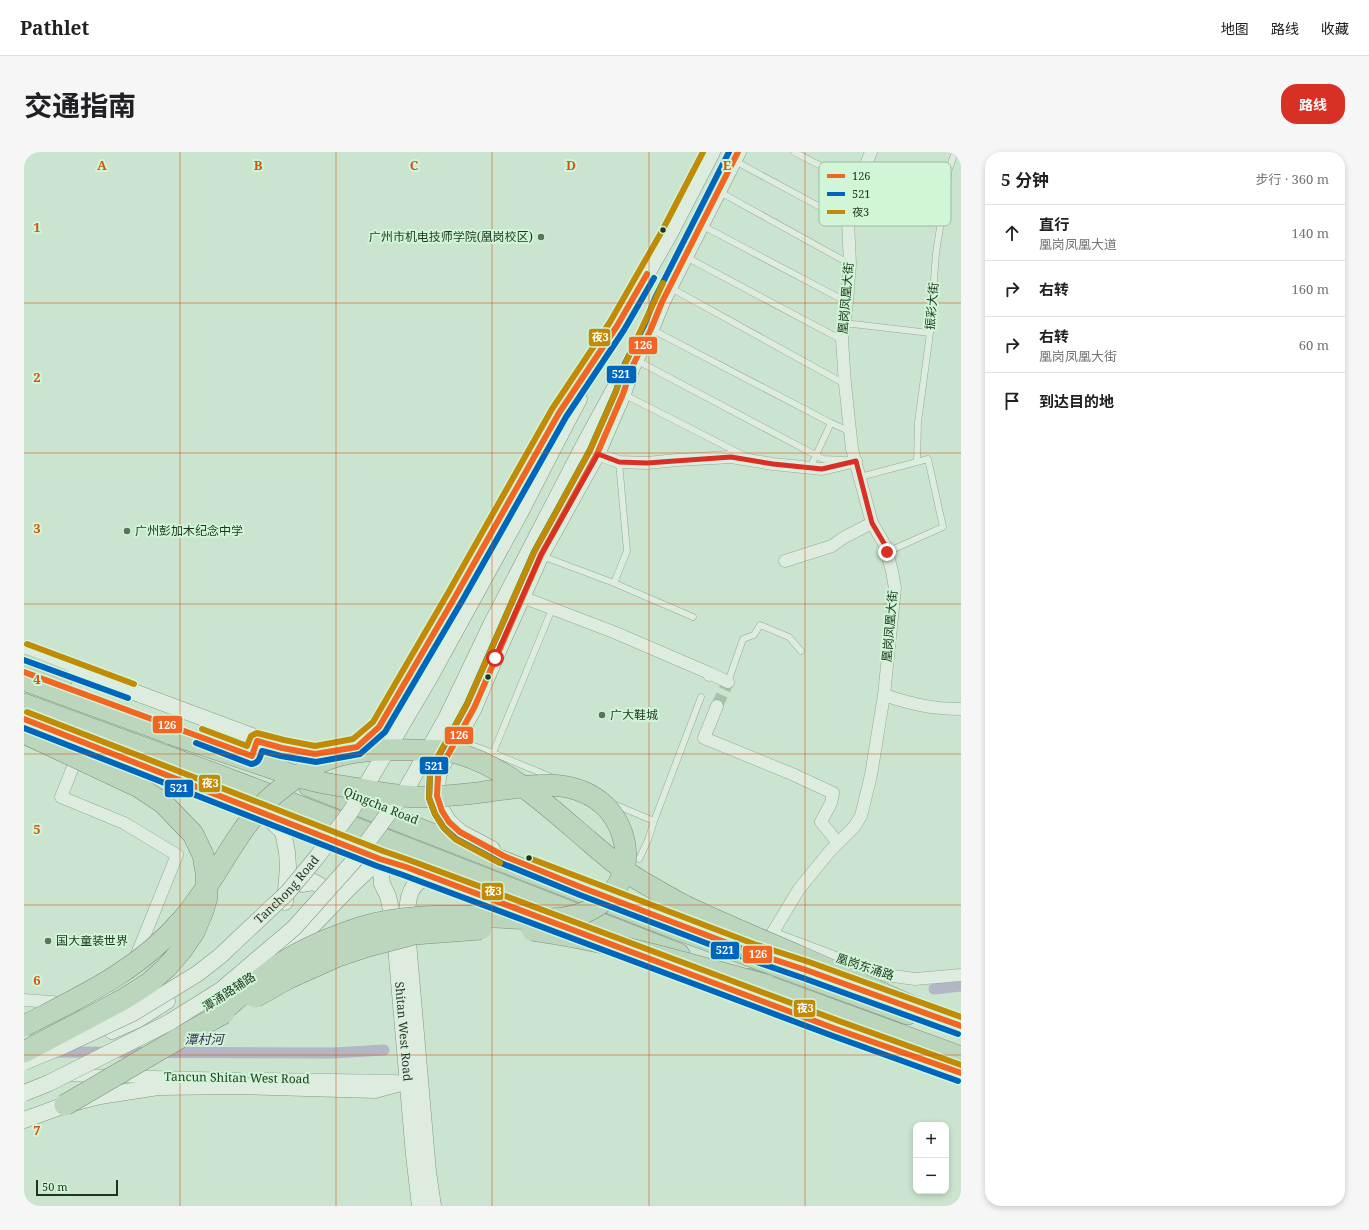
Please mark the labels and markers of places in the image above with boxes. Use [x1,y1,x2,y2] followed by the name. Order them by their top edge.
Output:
[658,225,668,235] unlabelled marker
[369,228,533,245] place label: 广州市机电技师学院(凰岗校区)
[536,232,546,242] marker: 广州市机电技师学院(凰岗校区)
[135,522,243,539] place label: 广州彭加木纪念中学
[122,526,132,536] marker: 广州彭加木纪念中学
[483,672,493,682] unlabelled marker
[610,706,658,723] place label: 广大鞋城
[597,710,607,720] marker: 广大鞋城
[524,853,534,863] unlabelled marker
[56,932,128,949] place label: 国大童装世界
[43,936,53,946] marker: 国大童装世界

